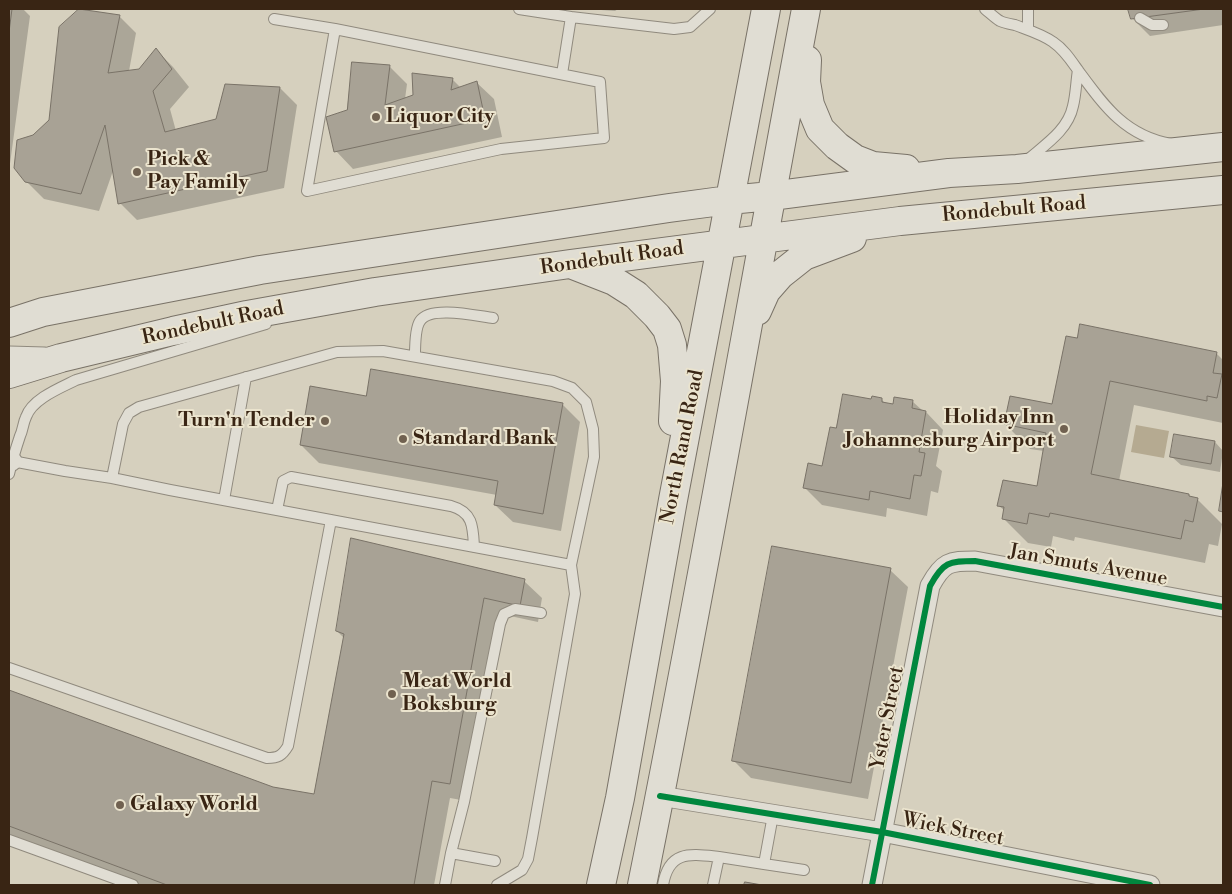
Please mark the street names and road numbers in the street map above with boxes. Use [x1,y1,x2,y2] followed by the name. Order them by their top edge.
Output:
[941,192,1087,228] street label: Rondebult Road
[539,237,685,281] street label: Rondebult Road
[140,297,286,351] street label: Rondebult Road
[656,368,710,526] street label: North Rand Road
[1007,540,1169,592] street label: Jan Smuts Avenue
[866,664,910,772] street label: Yster Street
[900,808,1006,852] street label: Wiek Street

